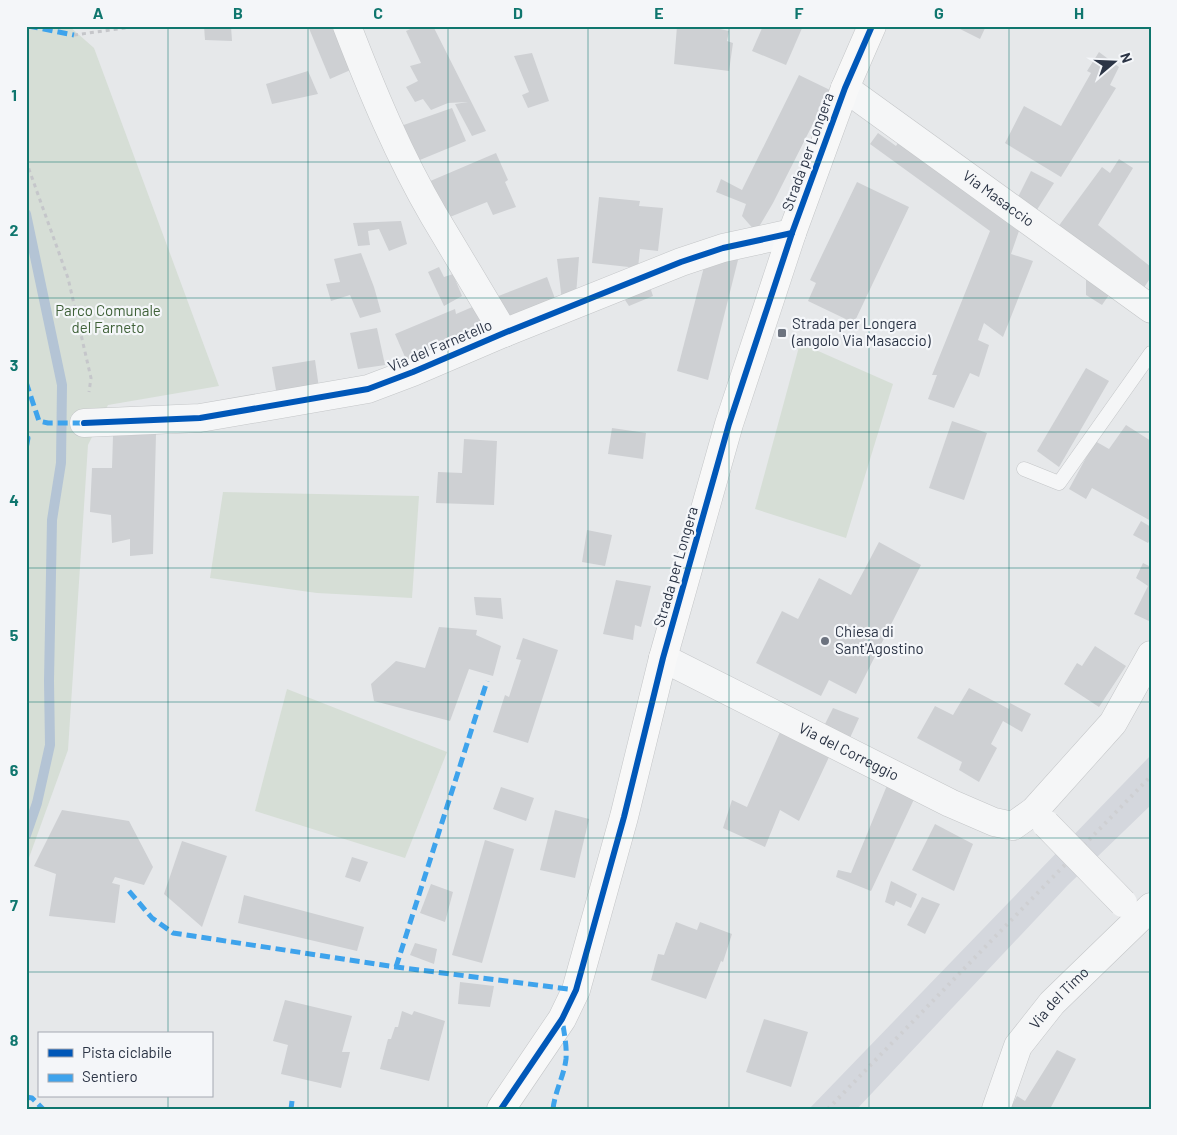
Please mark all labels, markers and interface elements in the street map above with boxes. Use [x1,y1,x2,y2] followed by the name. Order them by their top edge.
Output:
[93,3,104,22] text: A
[233,3,243,22] text: B
[373,3,383,22] text: C
[513,3,523,22] text: D
[654,3,664,22] text: E
[795,3,804,22] text: F
[934,3,944,22] text: G
[1074,3,1084,22] text: H
[1090,38,1140,88] north arrow
[1117,50,1136,65] text: N
[11,85,17,104] text: 1
[777,90,837,213] street label: Strada per Longera
[959,166,1038,230] street label: Via Masaccio
[10,220,19,239] text: 2
[55,301,161,336] park label: Parco Comunale del Farneto
[791,314,931,349] place label: Strada per Longera (angolo Via Masaccio)
[385,315,494,375] street label: Via del Farnetello
[776,327,788,339] marker: Strada per Longera (angolo Via Masaccio)
[10,355,18,374] text: 3
[9,490,19,509] text: 4
[649,504,701,629] street label: Strada per Longera
[835,622,924,657] place label: Chiesa di Sant'Agostino
[10,625,19,644] text: 5
[819,635,831,647] marker: Chiesa di Sant'Agostino
[796,718,902,784] street label: Via del Correggio
[10,760,19,779] text: 6
[10,895,18,914] text: 7
[1025,963,1092,1032] street label: Via del Timo
[10,1030,19,1049] text: 8
[38,1032,212,1098] legend
[82,1043,172,1061] text: Pista ciclabile
[82,1067,138,1085] text: Sentiero

